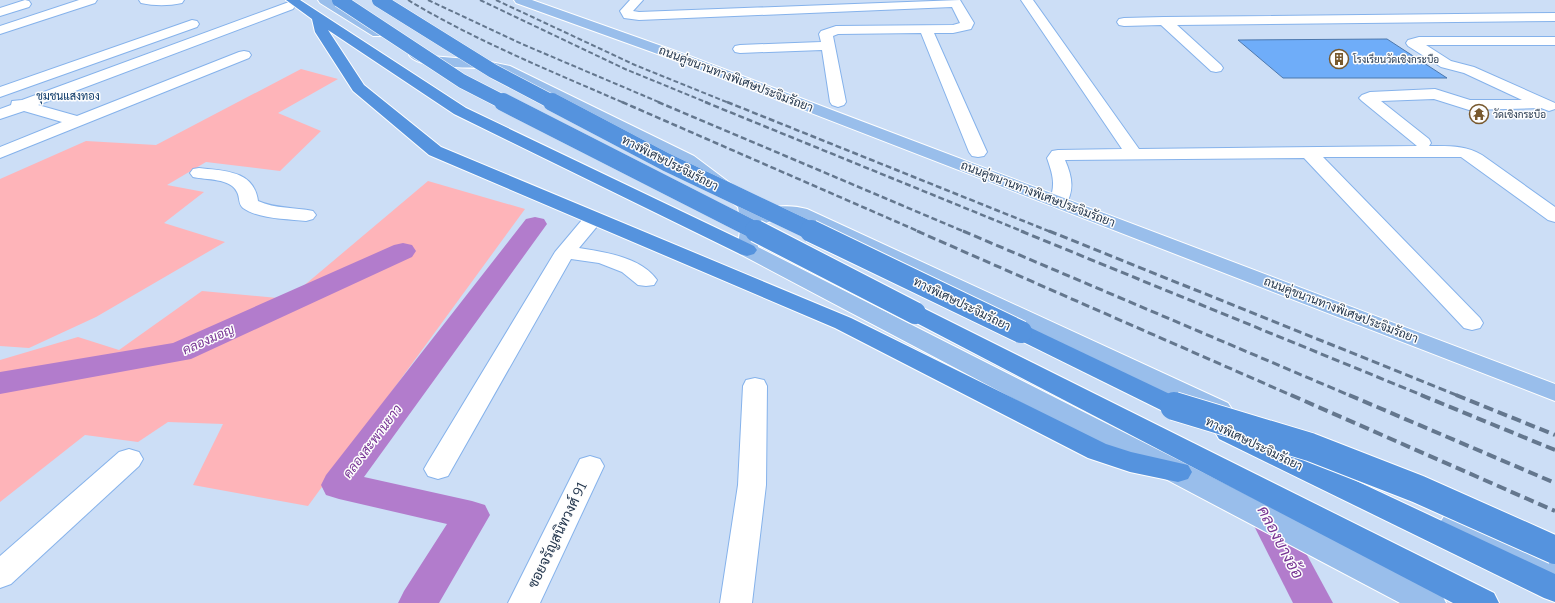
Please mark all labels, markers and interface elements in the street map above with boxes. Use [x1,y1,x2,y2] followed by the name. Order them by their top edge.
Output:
[656,43,815,116] street label: ถนนคู่ขนานทางพิเศษประจิมรัถยา
[1328,48,1350,70] building icon: โรงเรียนวัดเชิงกระบือ
[1352,53,1439,66] place label: โรงเรียนวัดเชิงกระบือ
[36,90,100,105] district label: ชุมชนแสงทอง
[1468,103,1490,125] temple icon: วัดเชิงกระบือ
[1493,108,1546,121] place label: วัดเชิงกระบือ
[619,133,721,193] street label: ทางพิเศษประจิมรัถยา
[958,158,1117,231] street label: ถนนคู่ขนานทางพิเศษประจิมรัถยา
[911,274,1013,334] street label: ทางพิเศษประจิมรัถยา
[1261,274,1420,347] street label: ถนนคู่ขนานทางพิเศษประจิมรัถยา
[180,321,237,358] water label: คลองมอญ
[340,401,405,481] water label: คลองสะพานยาว
[1203,414,1305,474] street label: ทางพิเศษประจิมรัถยา
[524,479,591,591] street label: ซอยจรัญสนิทวงศ์ 91
[1253,502,1309,582] water label: คลองบางอ้อ

